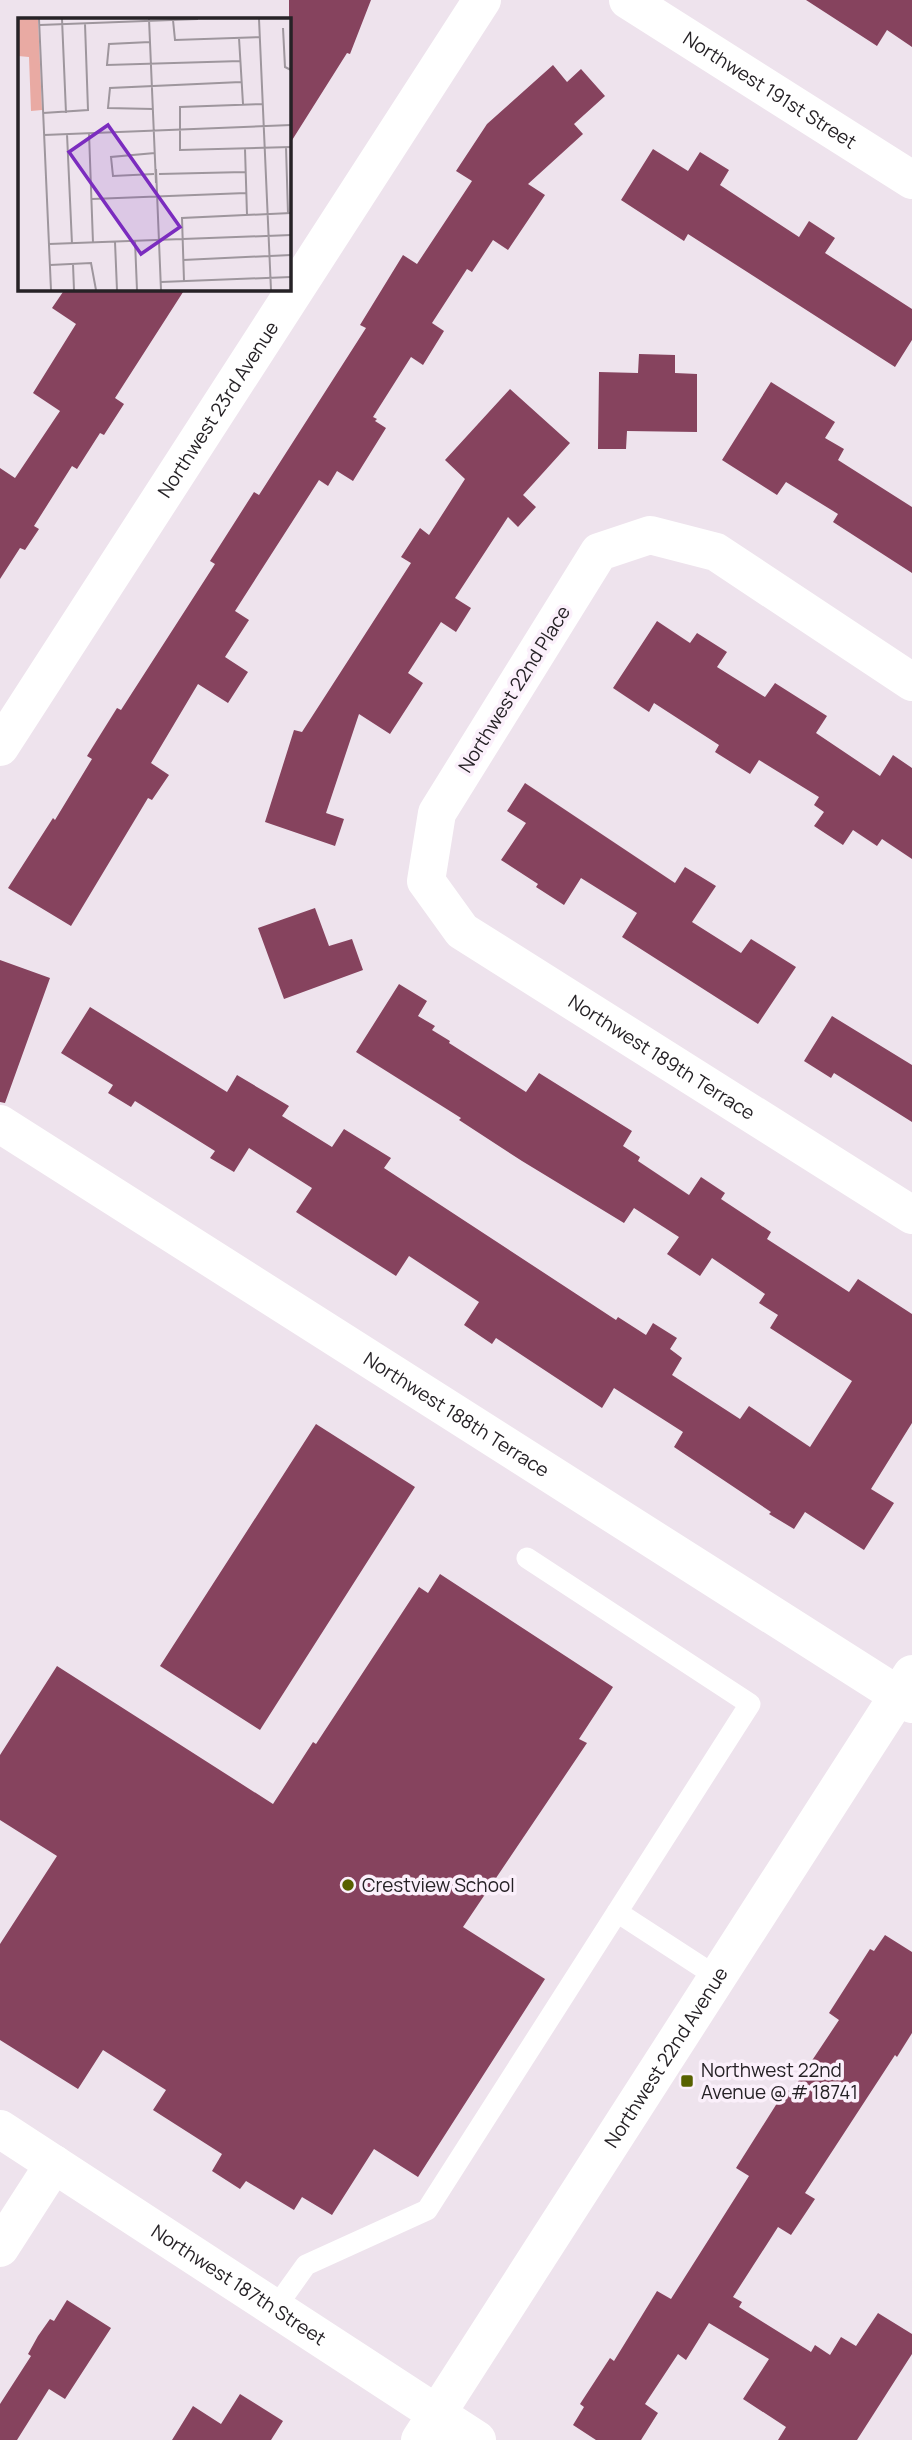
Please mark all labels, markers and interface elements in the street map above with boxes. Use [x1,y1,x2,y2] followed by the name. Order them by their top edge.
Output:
[18,18,290,290] inset map
[678,25,862,155] street label: Northwest 191st Street
[151,316,284,502] street label: Northwest 23rd Avenue
[452,601,576,777] street label: Northwest 22nd Place
[564,988,760,1126] street label: Northwest 189th Terrace
[359,1346,554,1483] street label: Northwest 188th Terrace
[362,1872,515,1898] place label: Crestview School
[340,1877,356,1893] marker: Crestview School
[598,1962,734,2152] street label: Northwest 22nd Avenue
[701,2057,858,2105] place label: Northwest 22nd Avenue @ # 18741
[679,2073,695,2089] marker: Northwest 22nd Avenue @ # 18741
[146,2218,331,2351] street label: Northwest 187th Street

